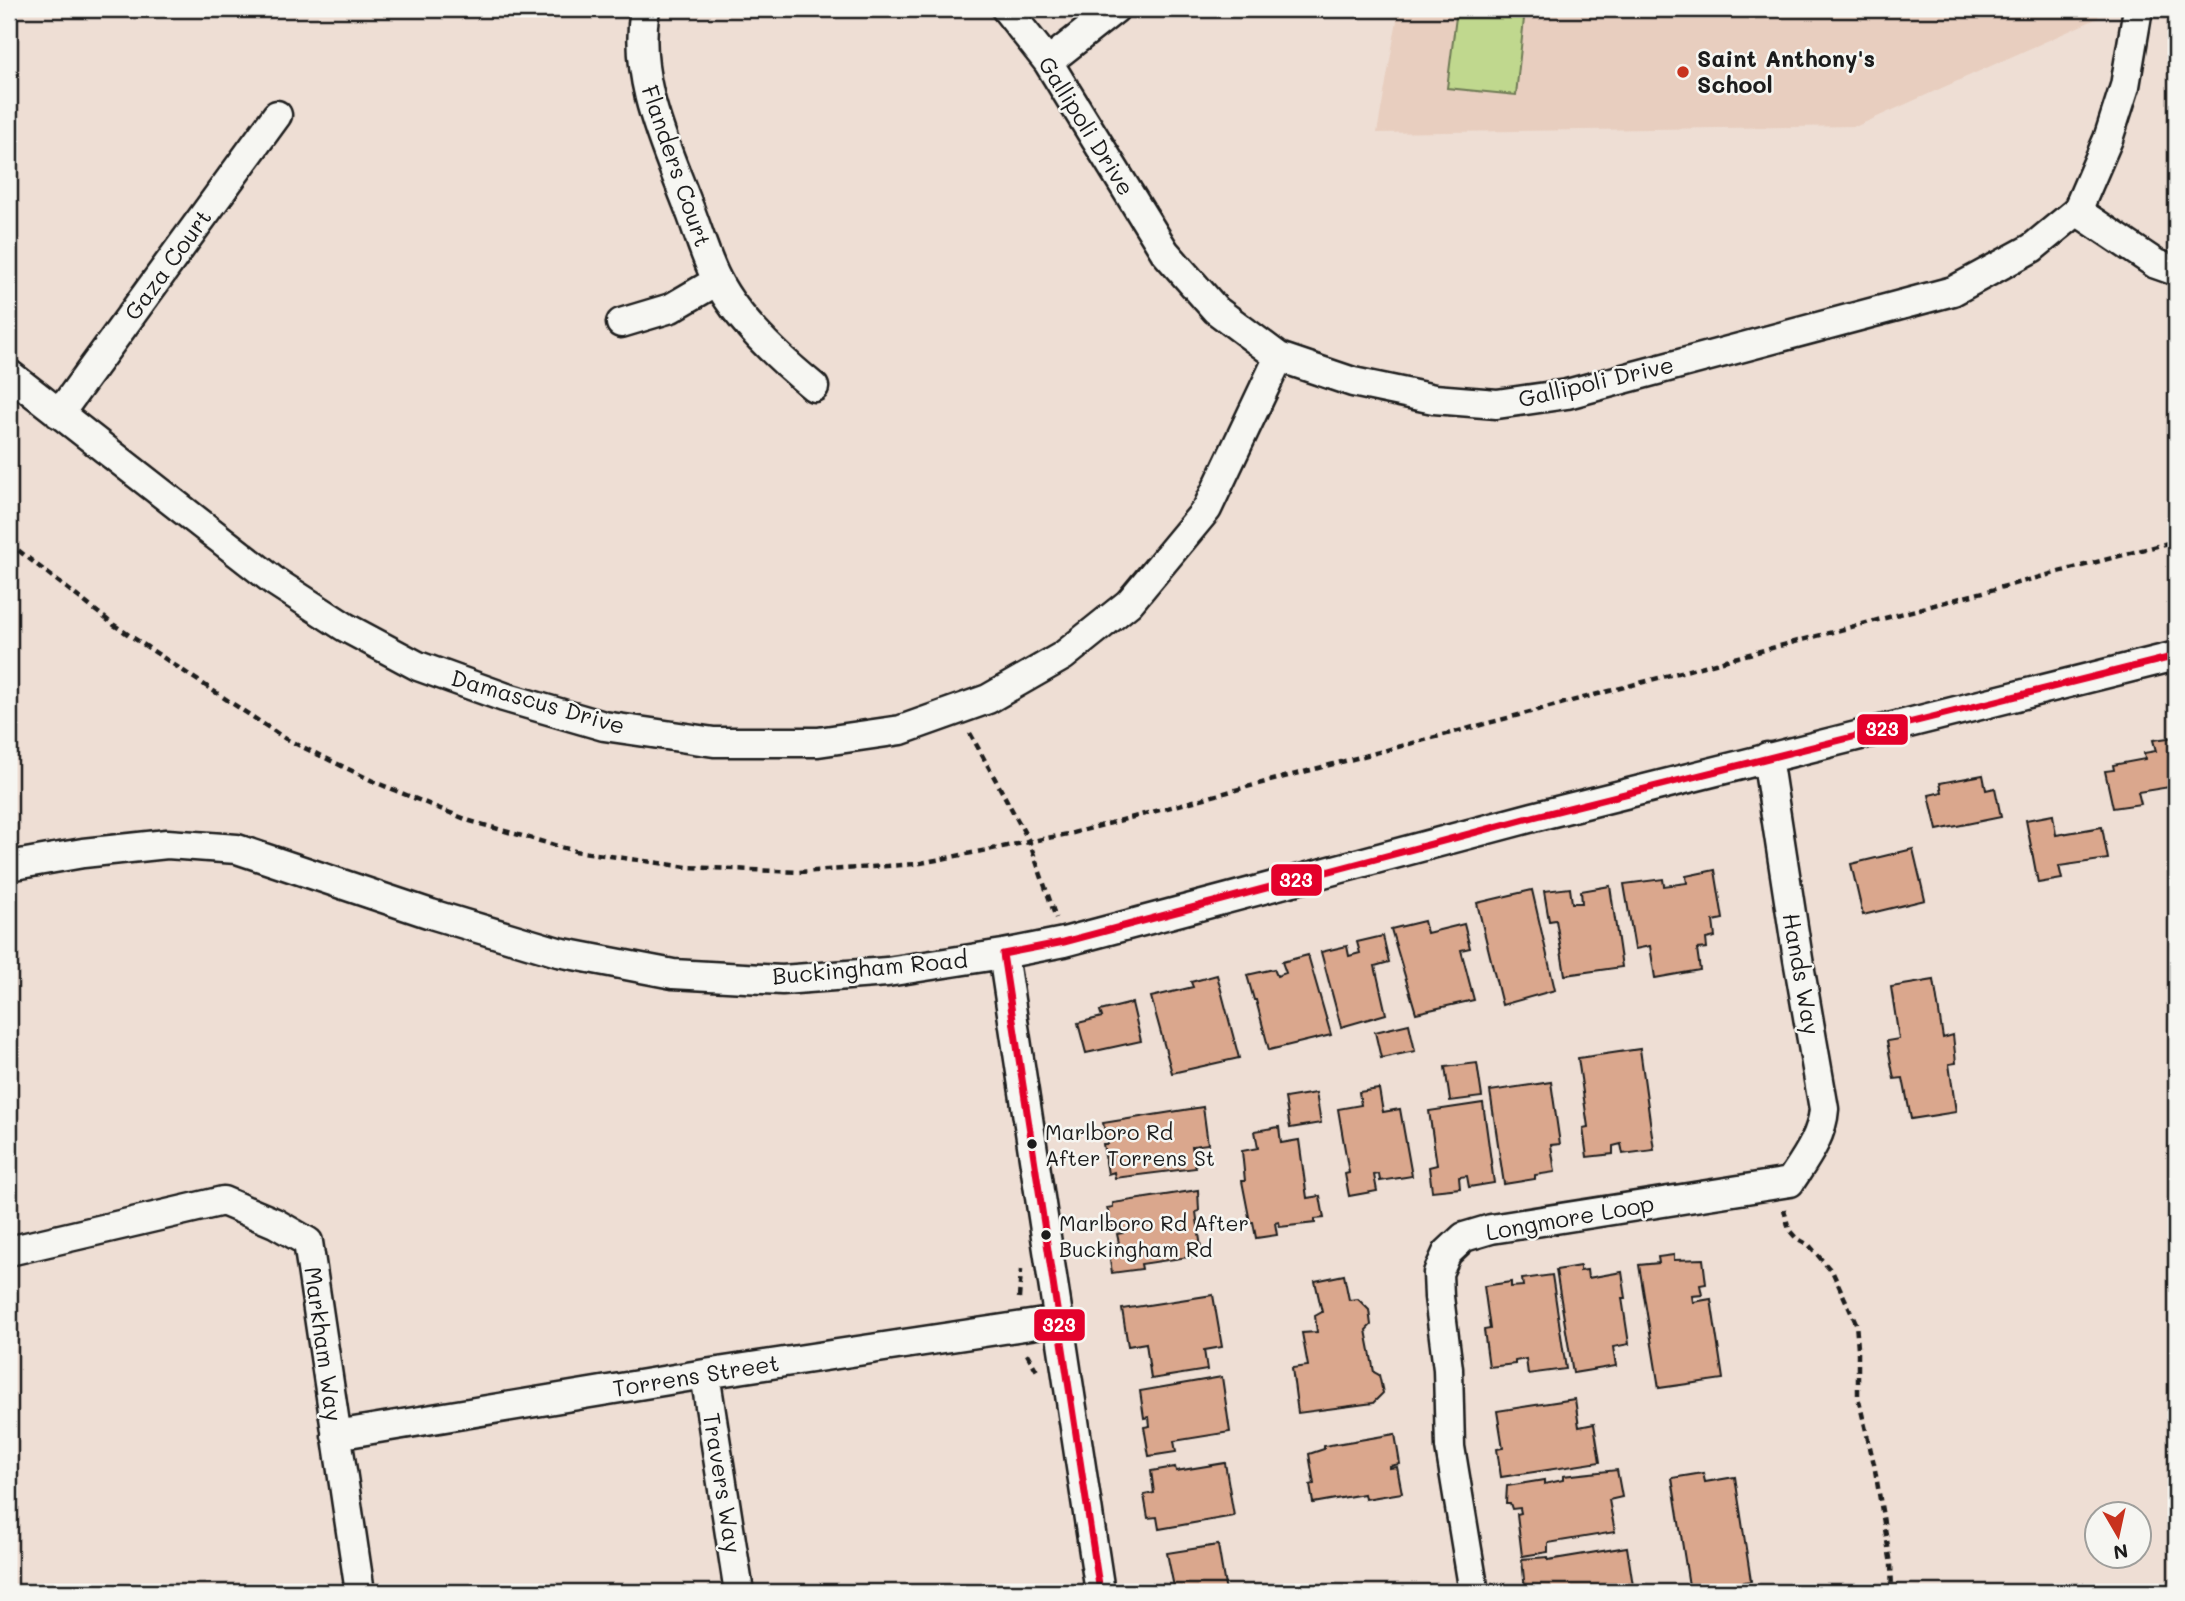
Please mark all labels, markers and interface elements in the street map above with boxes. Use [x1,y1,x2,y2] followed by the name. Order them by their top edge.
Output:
[1697,43,1875,99] place label: Saint Anthony's School
[1032,50,1142,201] street label: Gallipoli Drive
[1675,64,1691,80] marker: Saint Anthony's School
[635,81,719,250] street label: Flanders Court
[117,203,218,326] street label: Gaza Court
[1515,349,1676,413] street label: Gallipoli Drive
[448,662,629,740] street label: Damascus Drive
[1856,713,1909,746] line badge: 323
[1865,716,1899,741] text: 323
[1270,863,1323,897] line badge: 323
[1279,867,1313,892] text: 323
[1777,911,1827,1037] street label: Hands Way
[771,944,969,990] street label: Buckingham Road
[1045,1118,1215,1171] place label: Marlboro Rd After Torrens St
[1025,1137,1039,1151] marker: Marlboro Rd After Torrens St
[1483,1187,1656,1247] street label: Longmore Loop
[1059,1209,1249,1262] place label: Marlboro Rd After Buckingham Rd
[1039,1228,1053,1242] marker: Marlboro Rd After Buckingham Rd
[298,1265,350,1423] street label: Markham Way
[1033,1308,1086,1342] line badge: 323
[1042,1312,1076,1337] text: 323
[610,1347,781,1403] street label: Torrens Street
[697,1411,749,1555] street label: Travers Way
[2084,1500,2154,1570] north arrow
[2112,1539,2130,1566] text: N

